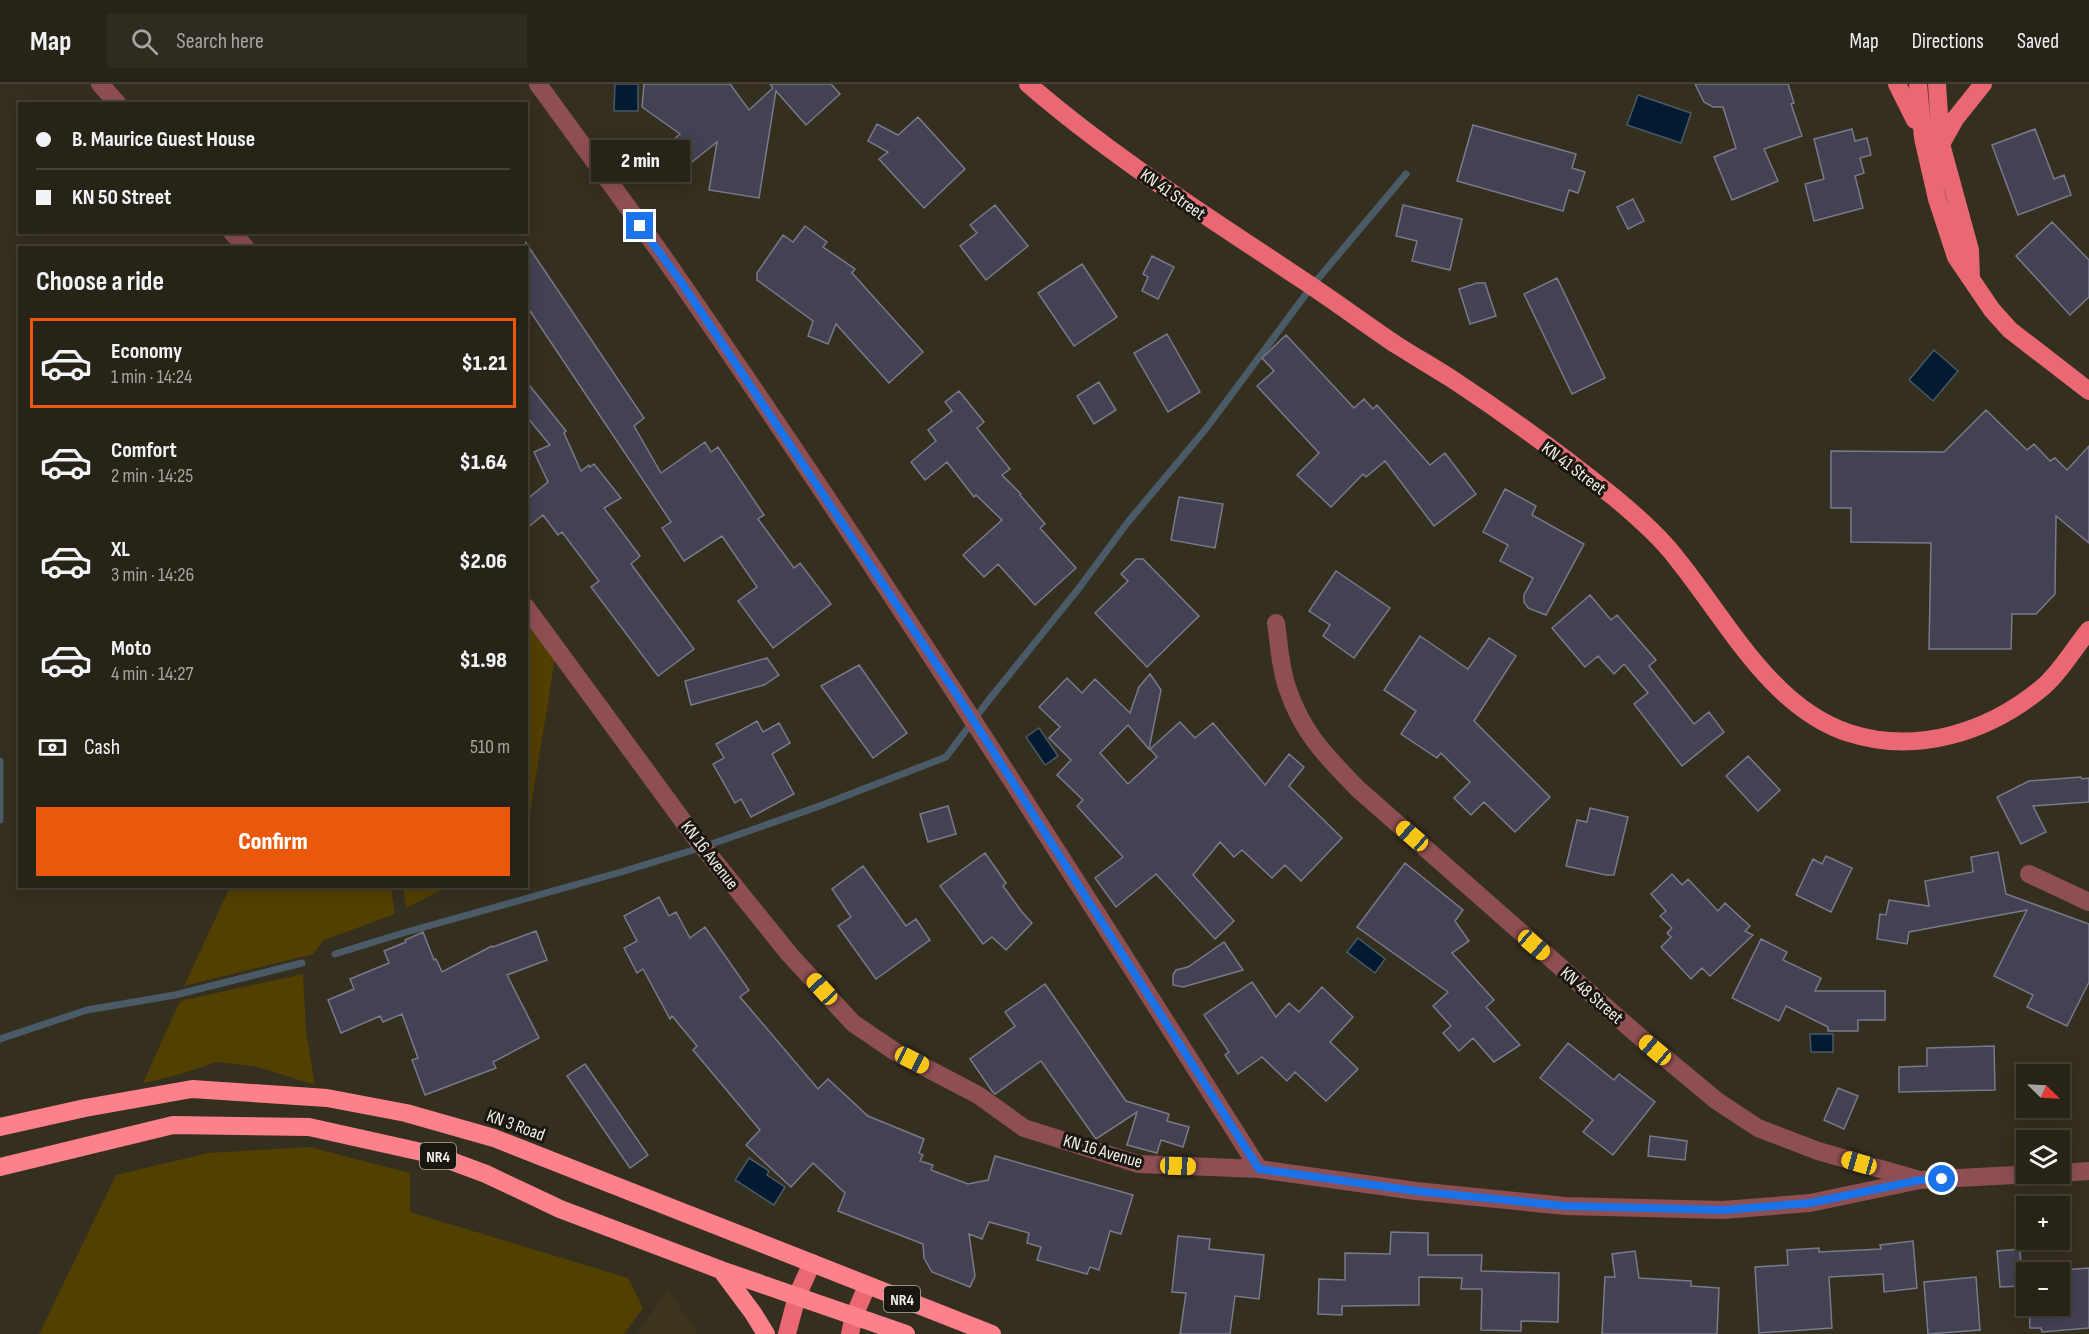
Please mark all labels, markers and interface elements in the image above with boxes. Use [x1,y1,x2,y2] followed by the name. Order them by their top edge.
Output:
[107,14,527,68] search box
[30,25,71,58] text: Map
[128,25,161,58] icon: search
[176,28,264,55] text: Search here
[1849,29,1879,54] text: Map
[1912,29,1984,54] text: Directions
[2017,29,2059,54] text: Saved
[72,126,255,153] text: B. Maurice Guest House
[590,139,690,181] callout: 2 min
[621,149,660,173] text: 2 min
[1136,164,1210,225] street label: KN 41 Street
[72,184,171,211] text: KN 50 Street
[626,212,653,239] route end
[36,266,164,298] text: Choose a ride
[39,336,93,390] icon: car
[111,338,182,365] text: Economy
[461,350,507,377] text: $1.21
[111,365,192,389] text: 1 min · 14:24
[39,435,93,489] icon: car
[111,437,177,464] text: Comfort
[1537,437,1610,500] street label: KN 41 Street
[460,449,507,476] text: $1.64
[111,464,193,488] text: 2 min · 14:25
[39,534,93,588] icon: car
[111,536,130,563] text: XL
[459,548,507,575] text: $2.06
[111,563,194,587] text: 3 min · 14:26
[39,633,93,687] icon: car
[111,635,151,662] text: Moto
[459,647,507,674] text: $1.98
[111,662,193,686] text: 4 min · 14:27
[36,731,69,764] icon: cash
[84,734,120,761] text: Cash
[470,735,510,759] text: 510 m
[36,807,510,876] button: Confirm
[676,817,743,894] street label: KN 16 Avenue
[1393,817,1431,855] car
[1515,926,1553,964] car
[1556,962,1628,1029] street label: KN 48 Street
[803,970,841,1008] car
[1635,1032,1675,1068] car
[892,1044,932,1076] car
[2016,1064,2070,1118] north arrow
[2016,1064,2070,1316] map controls
[484,1105,548,1146] street label: KN 3 Road
[1061,1130,1145,1173] street label: KN 16 Avenue
[2016,1130,2070,1184] button: layers
[420,1143,456,1169] road number: NR4
[1839,1149,1879,1177] car
[1160,1156,1196,1176] car
[1928,1165,1955,1192] route start
[2016,1196,2070,1250] button: +
[2016,1262,2070,1316] button: −
[884,1286,920,1312] road number: NR4

